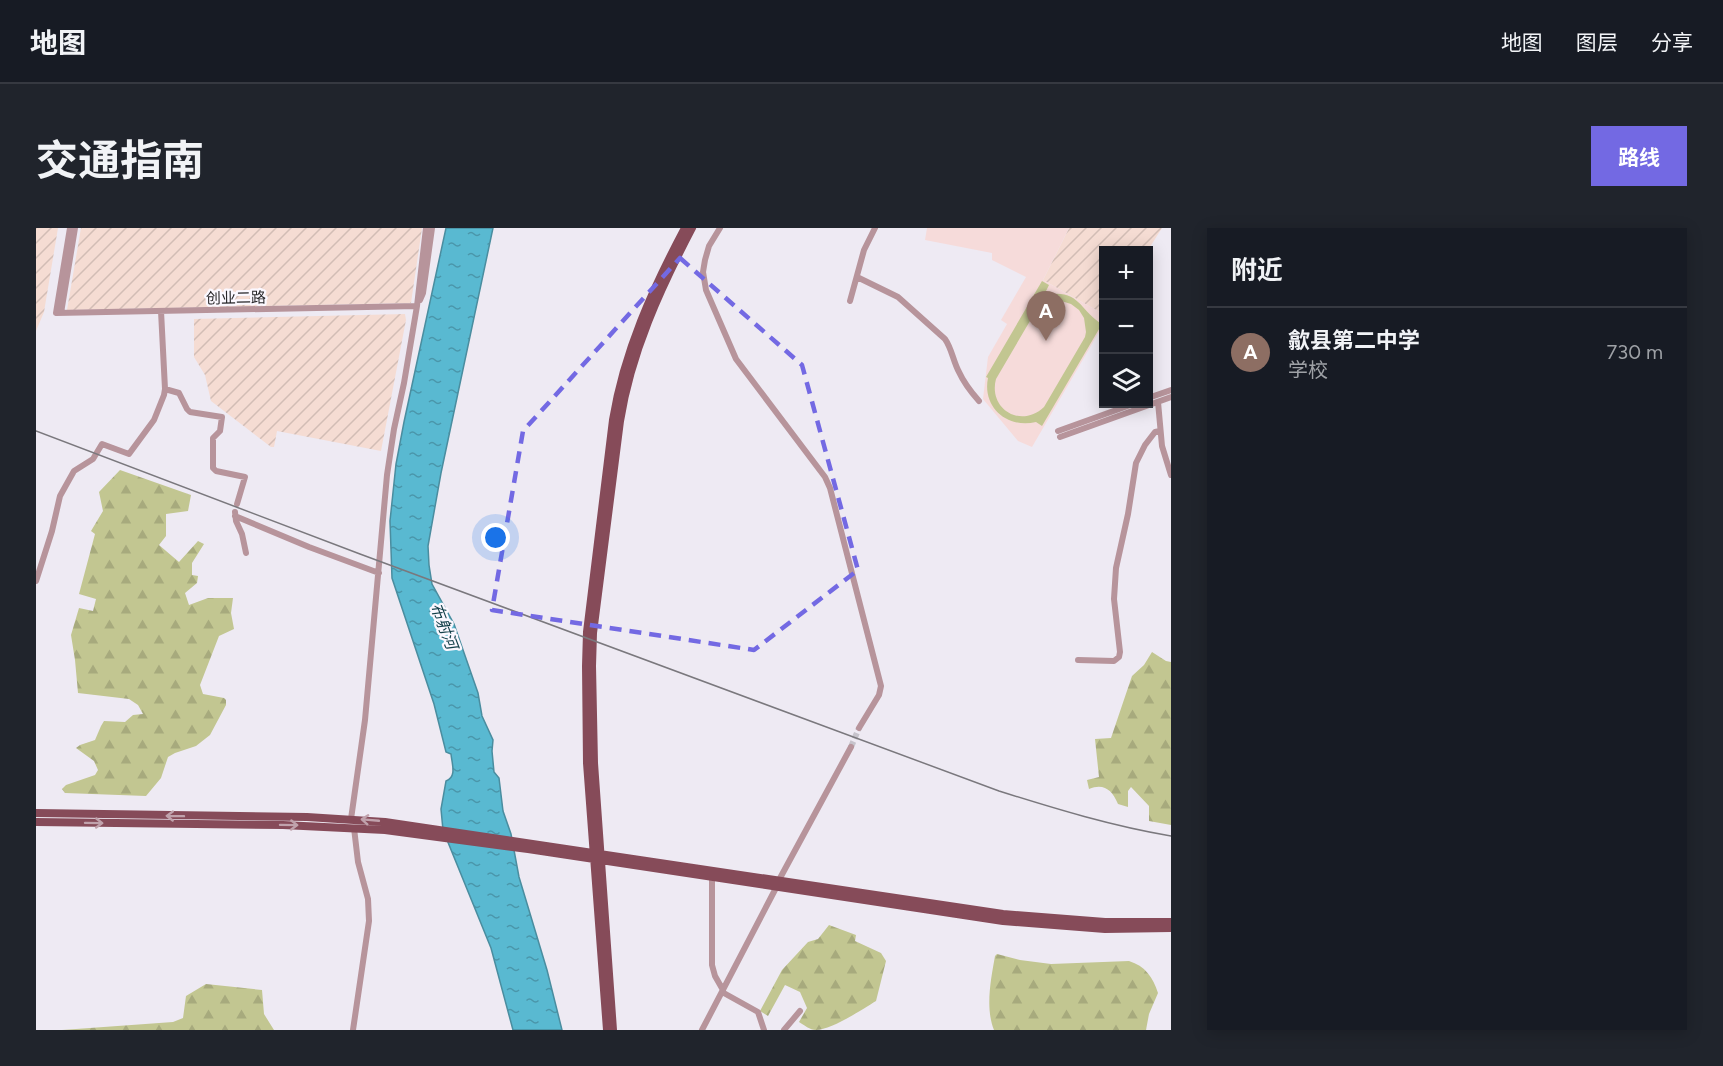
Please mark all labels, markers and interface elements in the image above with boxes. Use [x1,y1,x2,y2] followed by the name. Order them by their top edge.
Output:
[30,26,86,60] text: 地图
[1501,30,1543,55] text: 地图
[1576,30,1618,55] text: 图层
[1651,30,1693,55] text: 分享
[1591,126,1687,186] button: 路线
[36,135,204,186] text: 交通指南
[1099,246,1153,408] map controls
[1099,246,1153,300] button: +
[1231,254,1283,286] text: 附近
[206,288,266,308] street label: 创业二路
[1026,291,1066,341] pin: A
[1099,300,1153,354] button: −
[1288,327,1420,354] text: 歙县第二中学
[1243,340,1258,364] text: A
[1607,340,1663,364] text: 730 m
[1099,354,1153,408] button: layers
[1288,358,1328,382] text: 学校
[481,523,510,552] your location
[427,600,463,655] water label: 布射河
[165,810,185,821] one-way arrow
[360,815,380,826] one-way arrow
[84,817,104,829] one-way arrow
[279,819,299,831] one-way arrow

